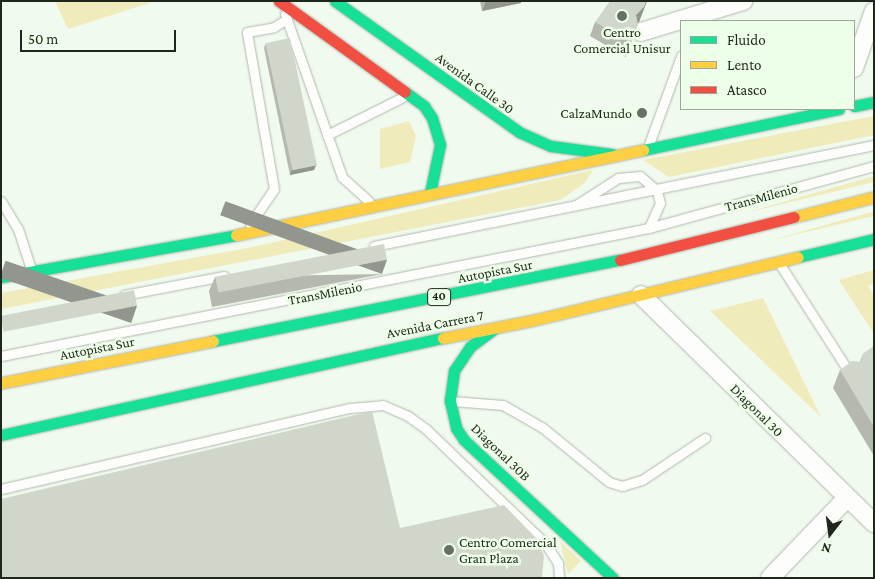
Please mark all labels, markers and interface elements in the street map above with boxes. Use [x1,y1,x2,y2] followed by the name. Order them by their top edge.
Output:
[616,10,628,22] marker: Centro Comercial Unisur
[22,20,179,52] scale bar
[680,20,855,110] legend
[573,24,671,56] place label: Centro Comercial Unisur
[28,31,58,47] text: 50 m
[727,32,766,48] text: Fluido
[432,49,518,117] street label: Avenida Calle 30
[727,57,761,73] text: Lento
[727,82,767,98] text: Atasco
[560,105,632,121] place label: CalzaMundo
[636,107,648,119] marker: CalzaMundo
[723,179,799,215] street label: TransMilenio
[456,256,534,286] street label: Autopista Sur
[287,278,363,308] street label: TransMilenio
[426,288,452,306] road number: 40
[385,306,485,342] street label: Avenida Carrera 7
[58,333,136,363] street label: Autopista Sur
[727,380,787,440] street label: Diagonal 30
[468,420,534,484] street label: Diagonal 30B
[805,509,855,559] north arrow
[459,534,557,566] place label: Centro Comercial Gran Plaza
[819,540,833,557] text: N
[443,544,455,556] marker: Centro Comercial Gran Plaza

